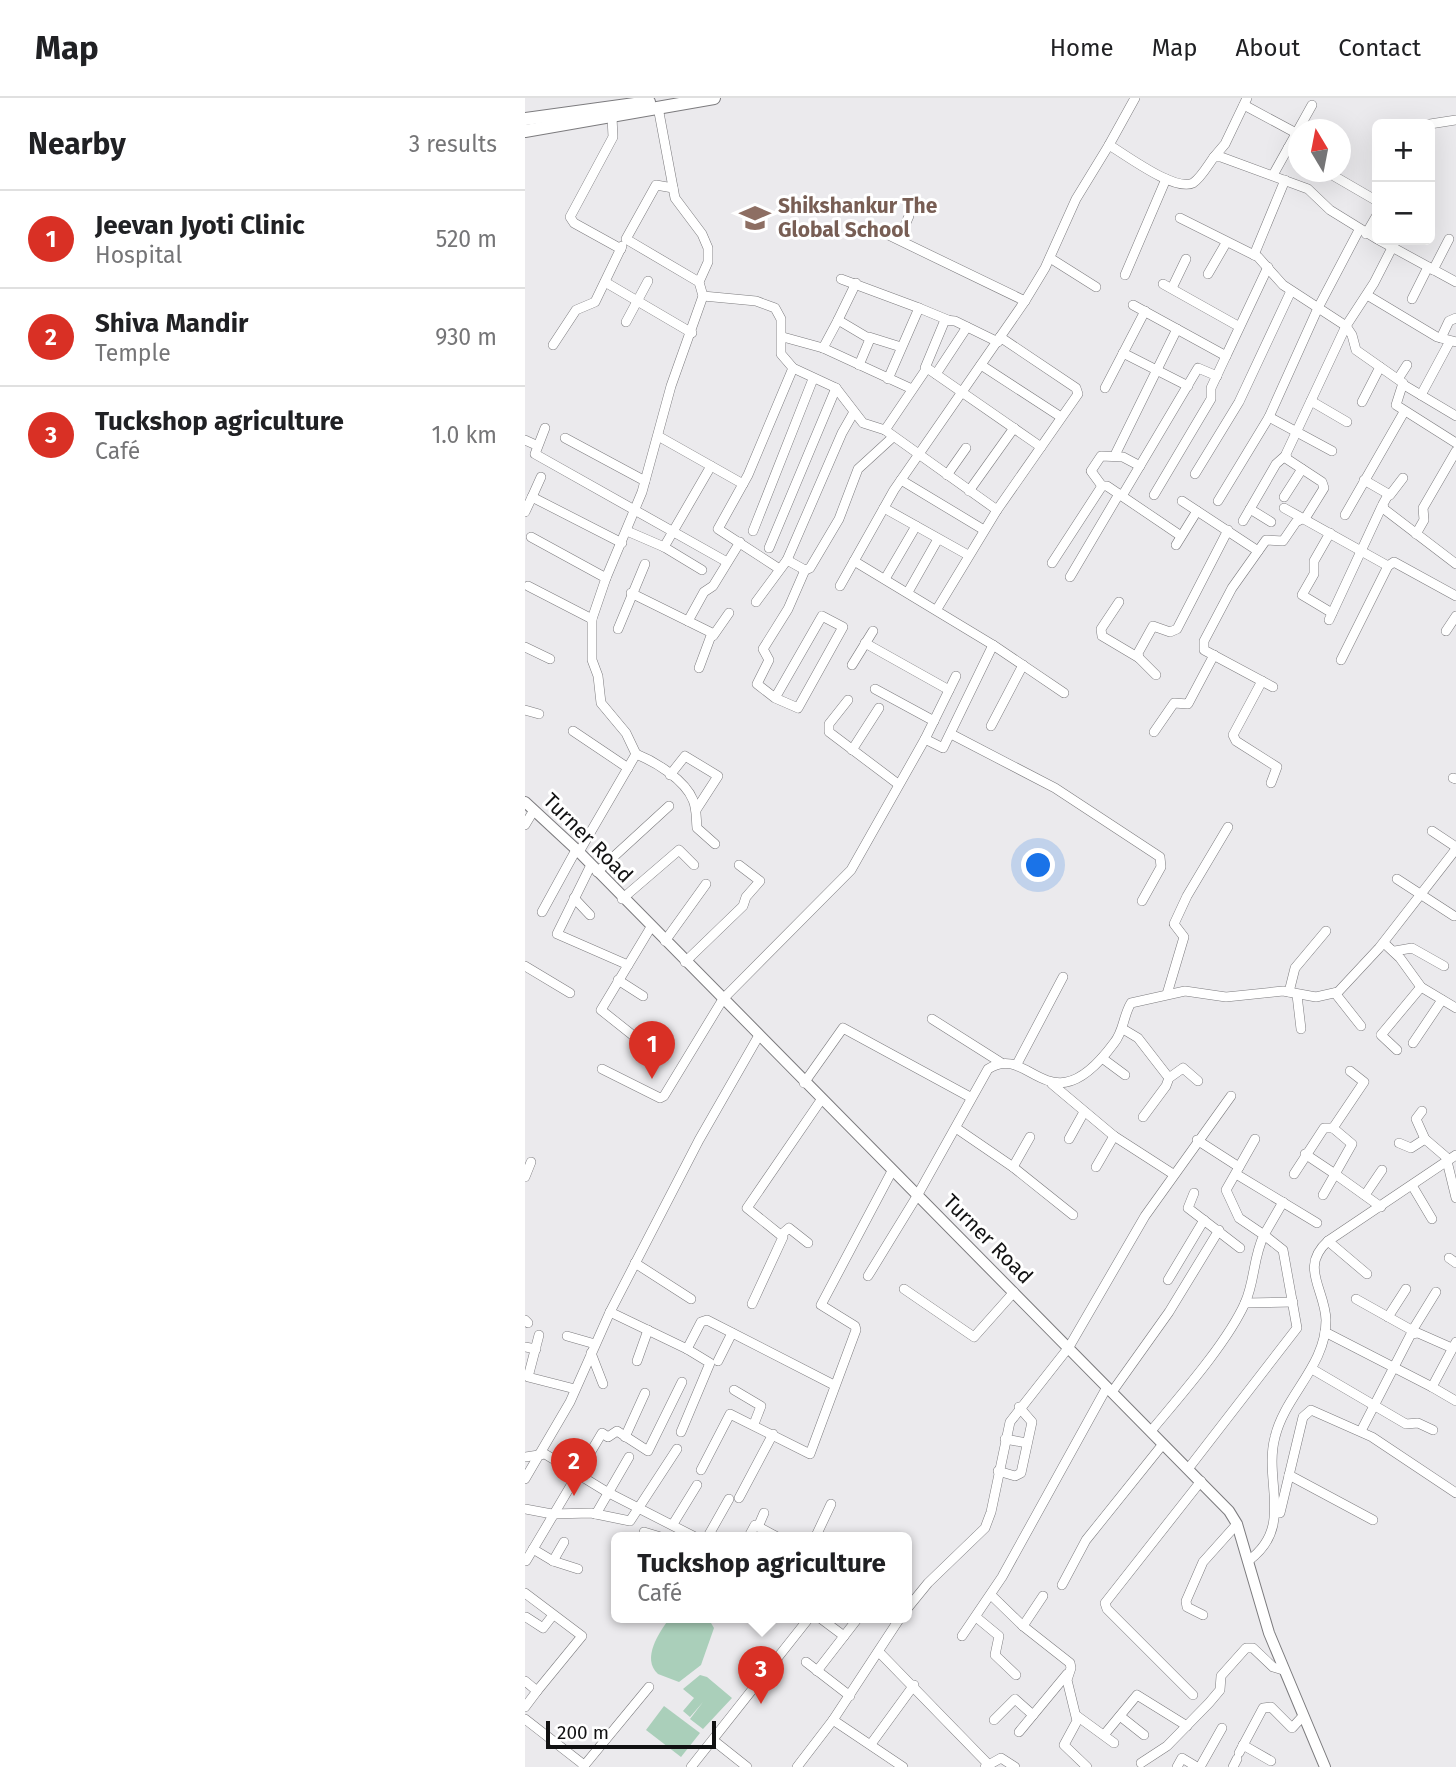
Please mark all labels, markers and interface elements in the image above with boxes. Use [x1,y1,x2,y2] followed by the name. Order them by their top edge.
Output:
[35,28,99,68] text: Map
[1050,34,1114,62] text: Home
[1152,34,1198,62] text: Map
[1236,34,1300,62] text: About
[1338,34,1421,62] text: Contact
[1288,119,1351,182] north arrow
[1372,119,1435,245] map controls
[1372,119,1435,182] button: +
[28,126,126,162] text: Nearby
[409,130,497,158] text: 3 results
[1372,182,1435,245] button: −
[778,193,938,243] place label: Shikshankur The Global School
[738,201,772,235] school or university icon: Shikshankur The Global School
[95,210,305,241] text: Jeevan Jyoti Clinic
[46,225,56,253] text: 1
[436,225,497,253] text: 520 m
[95,241,182,269] text: Hospital
[95,308,248,339] text: Shiva Mandir
[45,323,57,351] text: 2
[435,323,497,351] text: 930 m
[95,339,171,367] text: Temple
[95,406,344,437] text: Tuckshop agriculture
[45,421,57,449] text: 3
[431,421,497,449] text: 1.0 km
[95,437,140,465] text: Café
[538,788,638,888] street label: Turner Road
[1021,848,1055,882] your location
[629,1021,675,1079] pin: 1
[938,1189,1038,1289] street label: Turner Road
[551,1438,597,1496] pin: 2
[611,1532,912,1623] popup
[637,1548,886,1579] text: Tuckshop agriculture
[637,1579,682,1607] text: Café
[738,1646,784,1704] pin: 3
[546,1718,716,1750] scale bar
[557,1721,609,1744] text: 200 m

